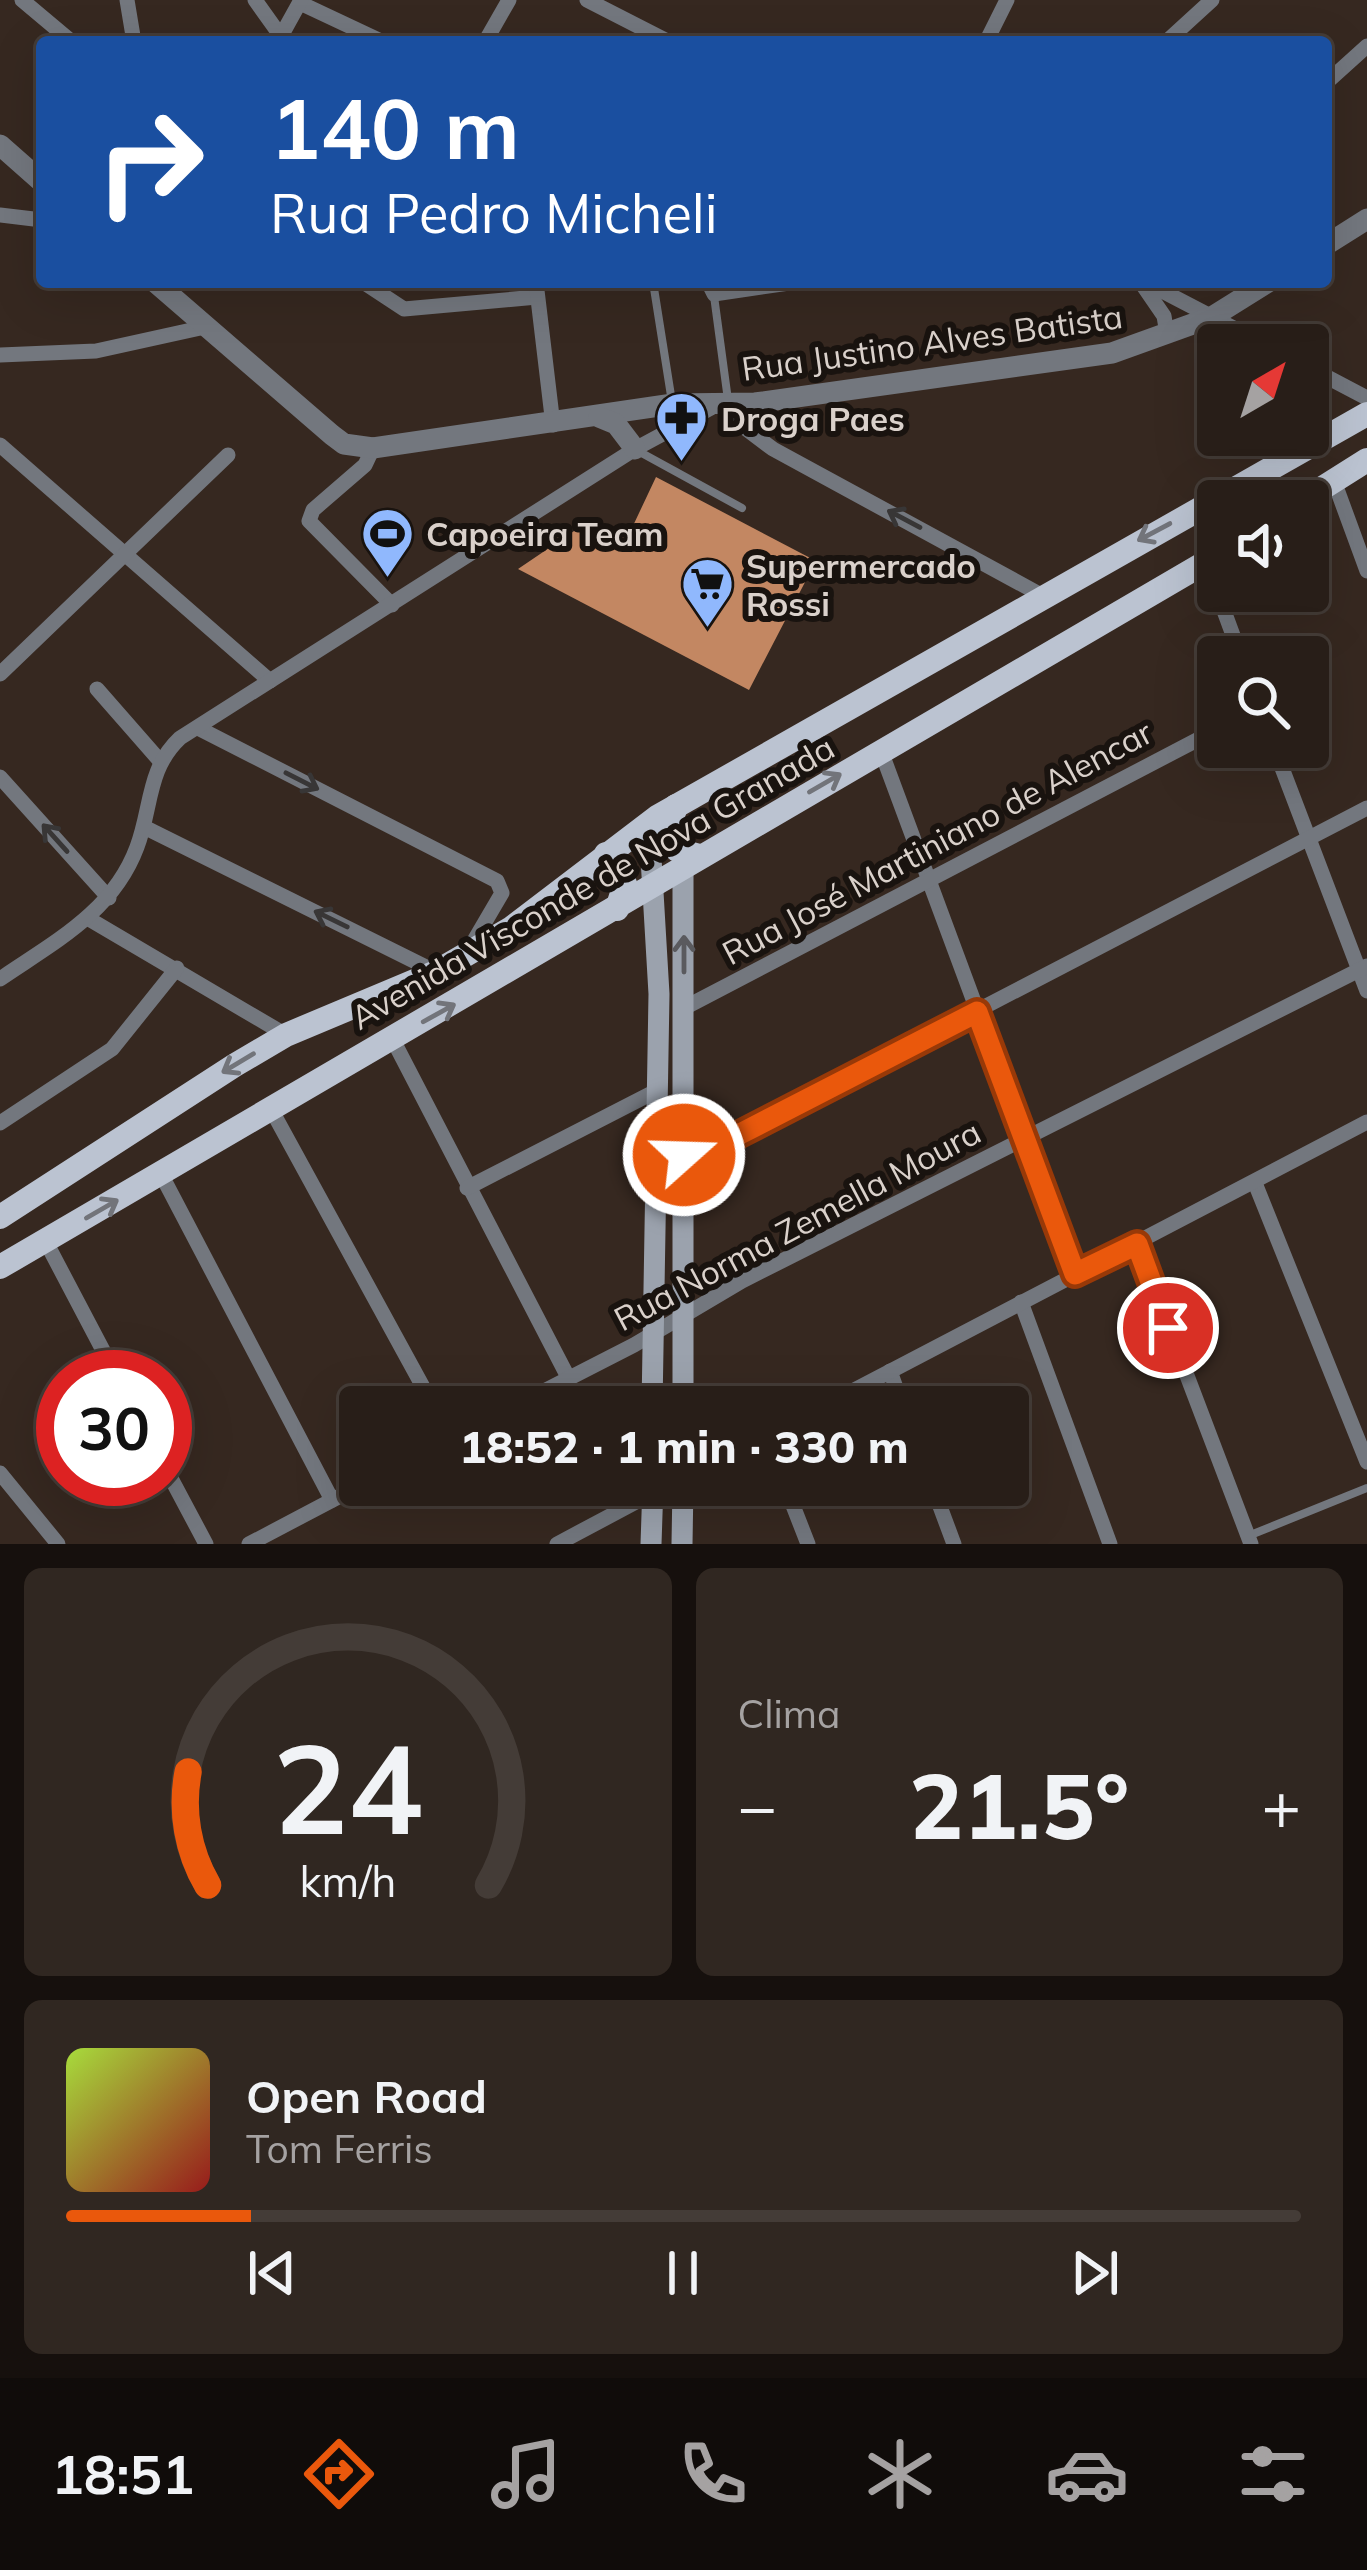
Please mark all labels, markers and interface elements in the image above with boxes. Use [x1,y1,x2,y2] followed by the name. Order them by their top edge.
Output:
[270,75,520,180] text: 140 m
[72,84,228,240] icon: right
[270,179,718,247] text: Rua Pedro Micheli
[739,295,1125,389] street label: Rua Justino Alves Batista
[1197,324,1329,456] north arrow
[1197,324,1329,768] map controls
[654,390,710,464] pharmacy icon: Droga Paes
[721,398,905,439] place label: Droga Paes
[1197,480,1329,612] button: sound
[359,505,415,579] sports icon: Capoeira Team
[888,507,923,530] one-way arrow
[426,513,664,554] place label: Capoeira Team
[1137,521,1173,544] one-way arrow
[746,545,976,624] place label: Supermercado Rossi
[679,556,735,630] supermarket icon: Supermercado Rossi
[1197,636,1329,768] button: search
[715,711,1159,973] street label: Rua José Martiniano de Alencar
[343,726,841,1038] street label: Avenida Visconde de Nova Granada
[284,771,320,794] one-way arrow
[807,771,842,795] one-way arrow
[42,823,69,853] one-way arrow
[314,907,350,929] one-way arrow
[673,935,695,974] one-way arrow
[420,1001,455,1024] one-way arrow
[222,1051,256,1075] one-way arrow
[621,1092,747,1218] position arrow
[607,1111,987,1339] street label: Rua Norma Zemella Moura
[83,1197,118,1221] one-way arrow
[1117,1277,1219,1379] pin
[1135,1295,1201,1361] icon: arrive
[36,1350,192,1506] speed limit sign: 30
[459,1418,909,1474] text: 18:52 · 1 min · 330 m
[738,1689,840,1738] text: Clima
[273,1709,423,1865] text: 24
[909,1749,1129,1862] text: 21.5°
[738,1764,777,1847] text: −
[1261,1764,1301,1847] text: +
[299,1854,396,1908] text: km/h
[246,2068,487,2124] text: Open Road
[246,2124,433,2173] text: Tom Ferris
[239,2240,305,2306] icon: previous
[650,2240,716,2306] icon: pause
[1062,2240,1128,2306] icon: next
[297,2432,381,2516] icon: directions
[484,2432,568,2516] icon: music
[671,2432,755,2516] icon: phone
[858,2432,942,2516] icon: climate
[1045,2432,1129,2516] icon: car
[1231,2432,1315,2516] icon: filters
[51,2440,194,2508] text: 18:51

